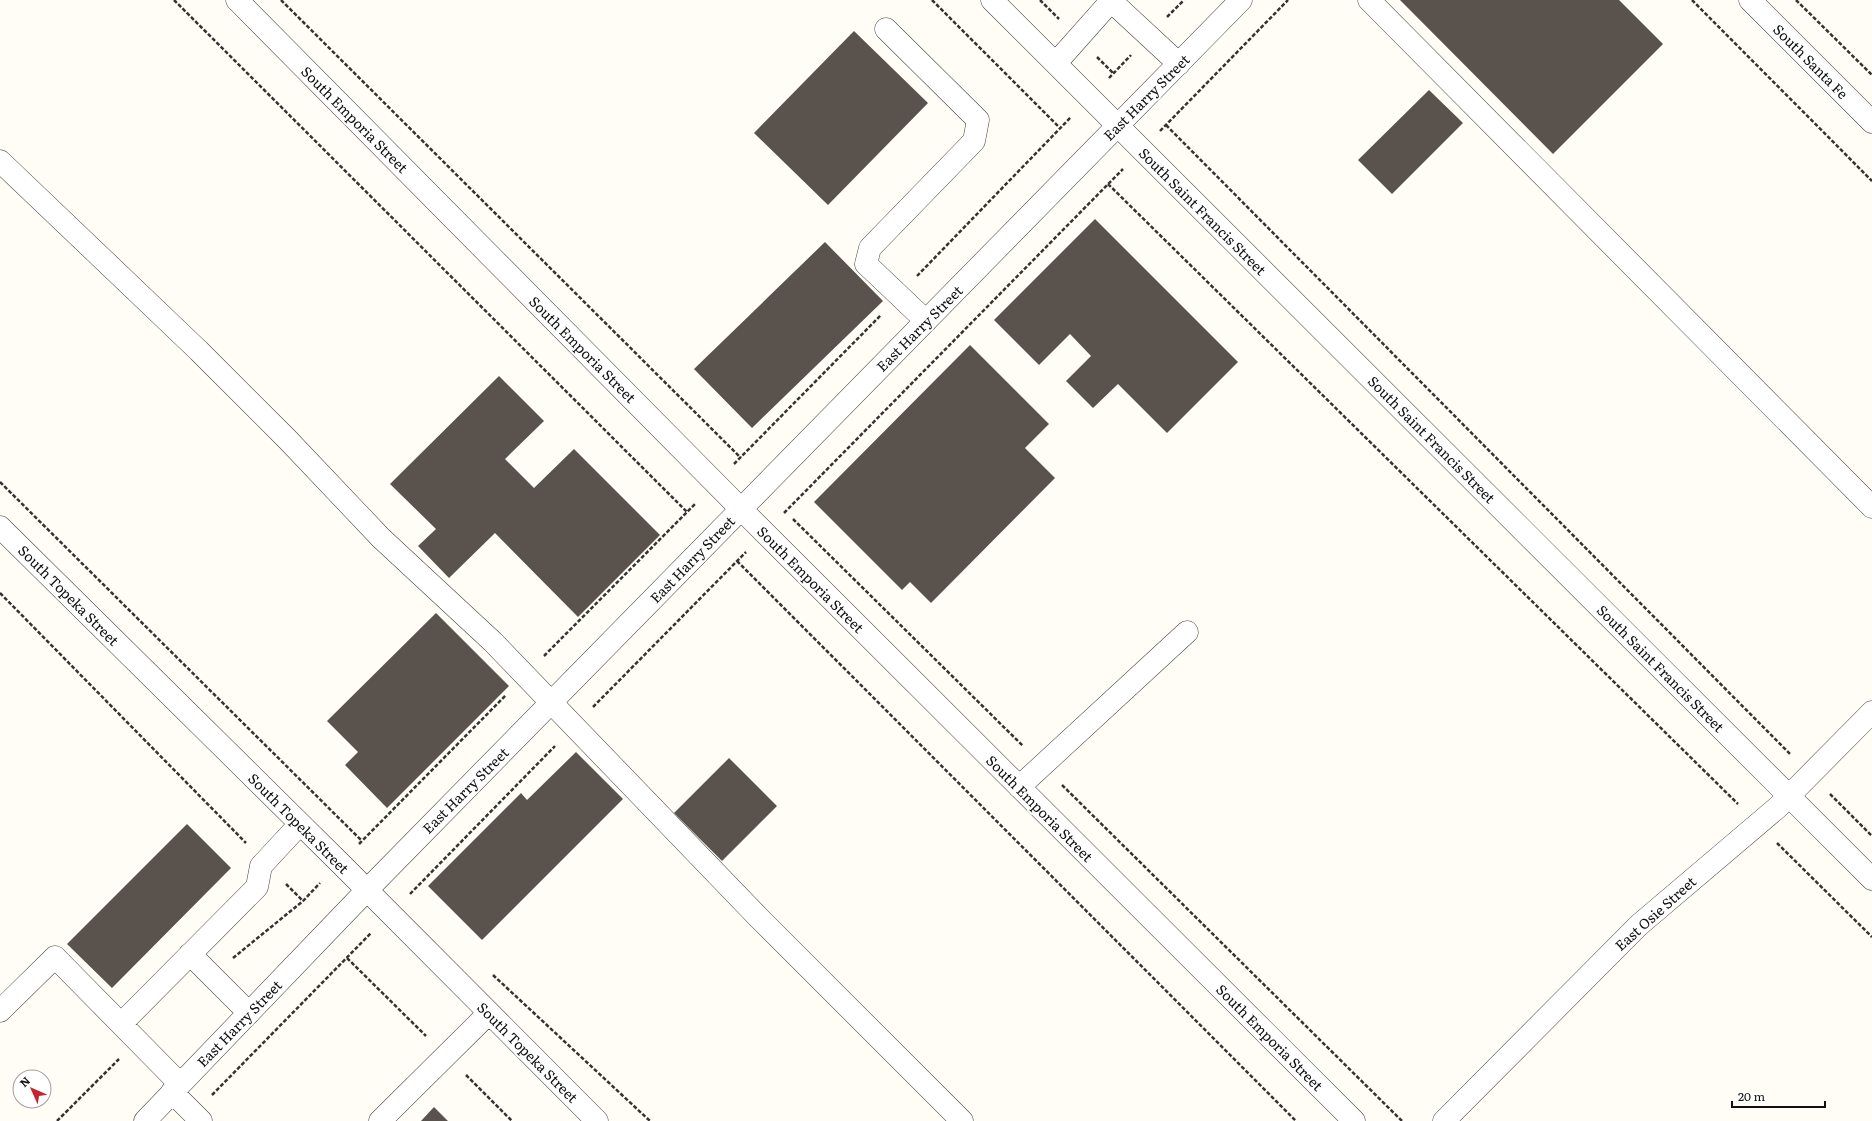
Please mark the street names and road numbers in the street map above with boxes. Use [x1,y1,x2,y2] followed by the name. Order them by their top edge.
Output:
[1769,19,1853,103] street label: South Santa Fe
[1099,49,1194,144] street label: East Harry Street
[297,61,413,177] street label: South Emporia Street
[1135,143,1271,279] street label: South Saint Francis Street
[872,280,967,375] street label: East Harry Street
[525,291,641,407] street label: South Emporia Street
[1364,371,1500,507] street label: South Saint Francis Street
[645,511,739,607] street label: East Harry Street
[753,521,869,637] street label: South Emporia Street
[14,540,124,650] street label: South Topeka Street
[1593,600,1729,736] street label: South Saint Francis Street
[418,742,513,837] street label: East Harry Street
[982,750,1098,866] street label: South Emporia Street
[244,768,354,878] street label: South Topeka Street
[1610,871,1700,955] street label: East Osie Street
[192,975,286,1071] street label: East Harry Street
[1212,979,1328,1095] street label: South Emporia Street
[473,997,583,1107] street label: South Topeka Street

